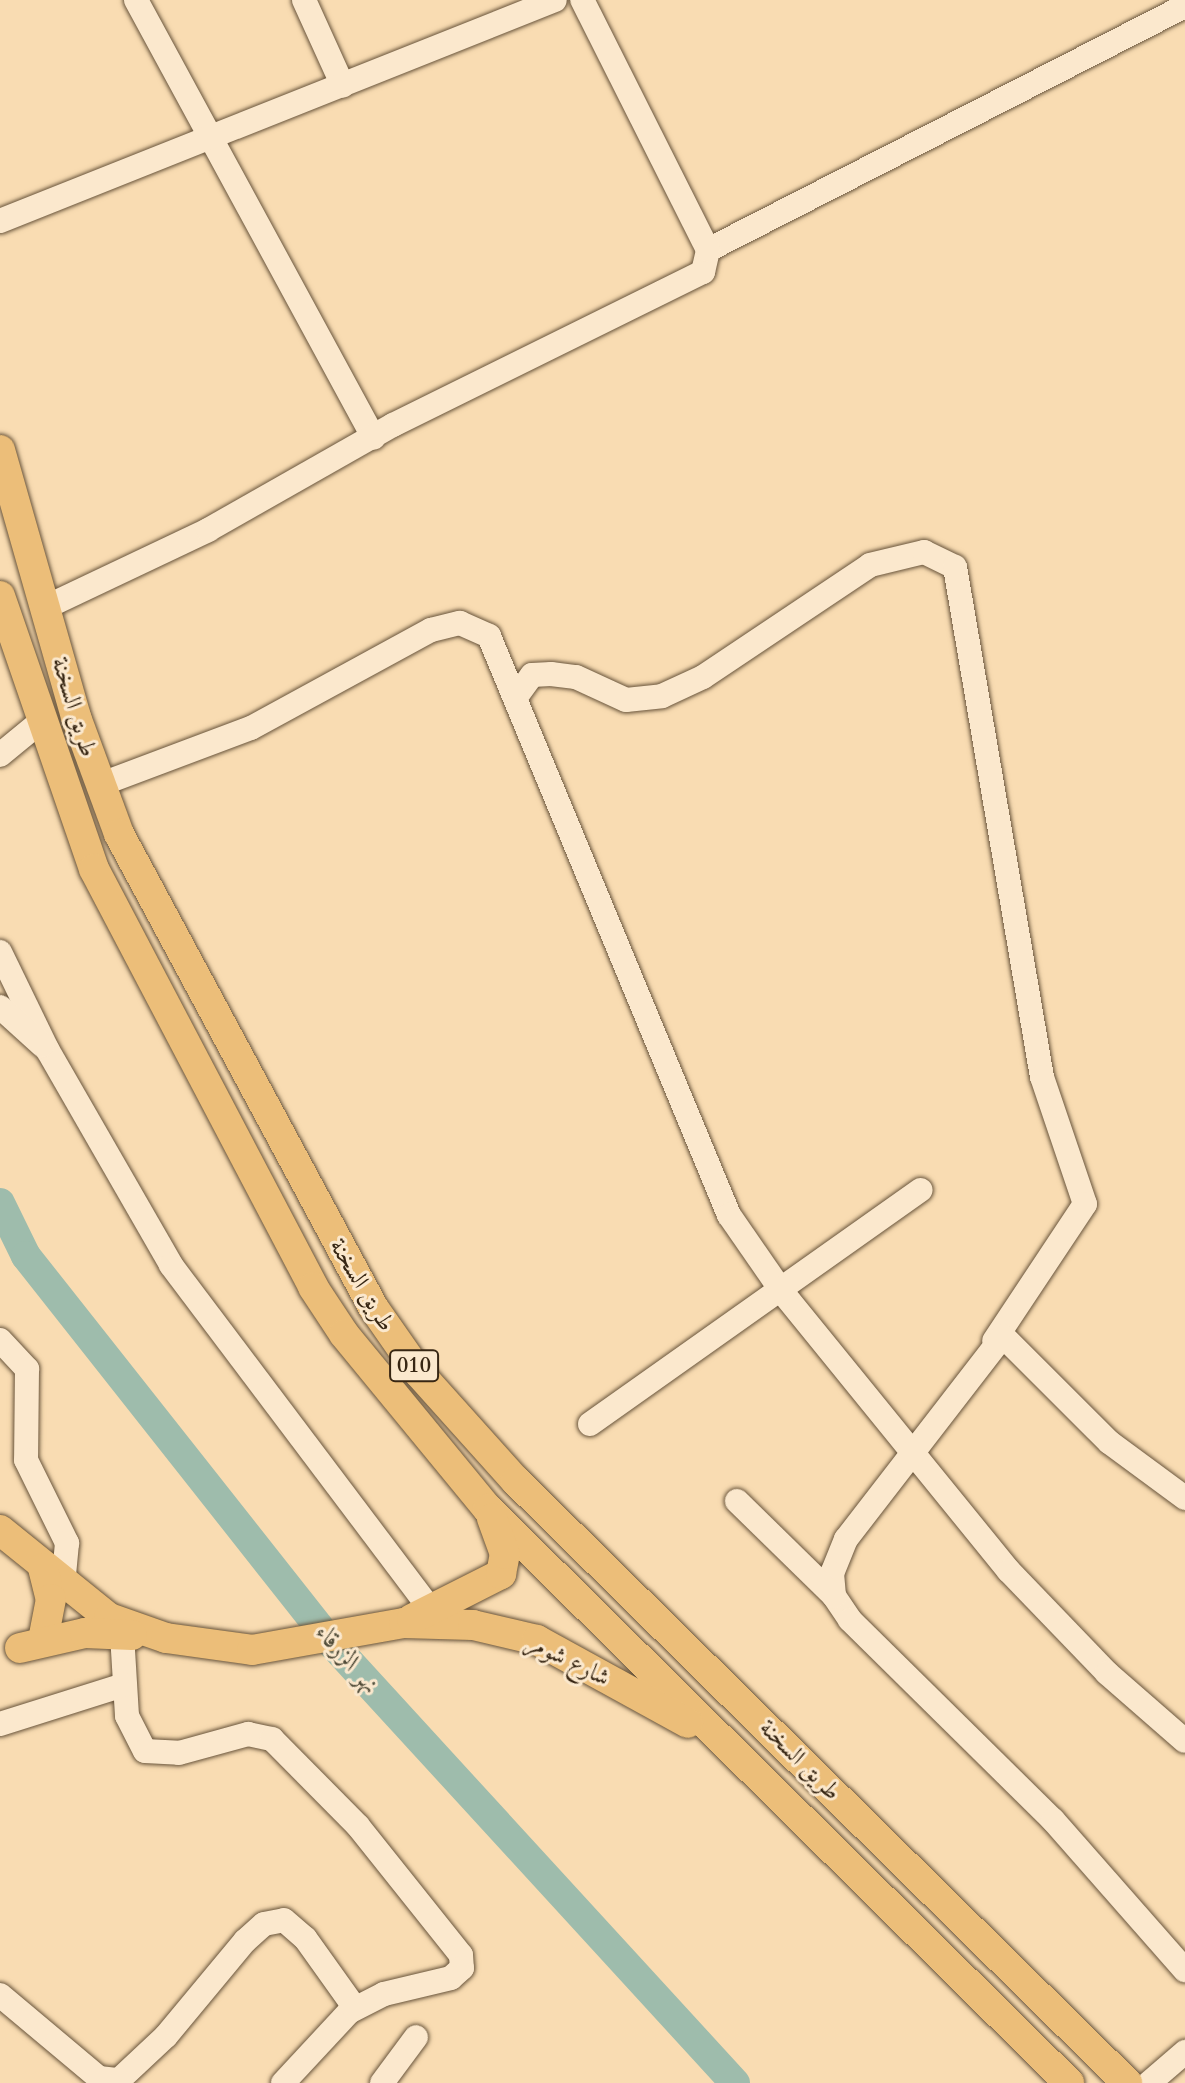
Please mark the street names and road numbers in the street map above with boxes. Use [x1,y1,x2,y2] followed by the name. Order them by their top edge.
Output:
[45,654,103,760] street label: طريق السخنة
[323,1233,401,1337] street label: طريق السخنة
[388,1348,440,1384] road number: 010
[521,1627,615,1693] street label: شارع شومر
[753,1713,847,1807] street label: طريق السخنة

